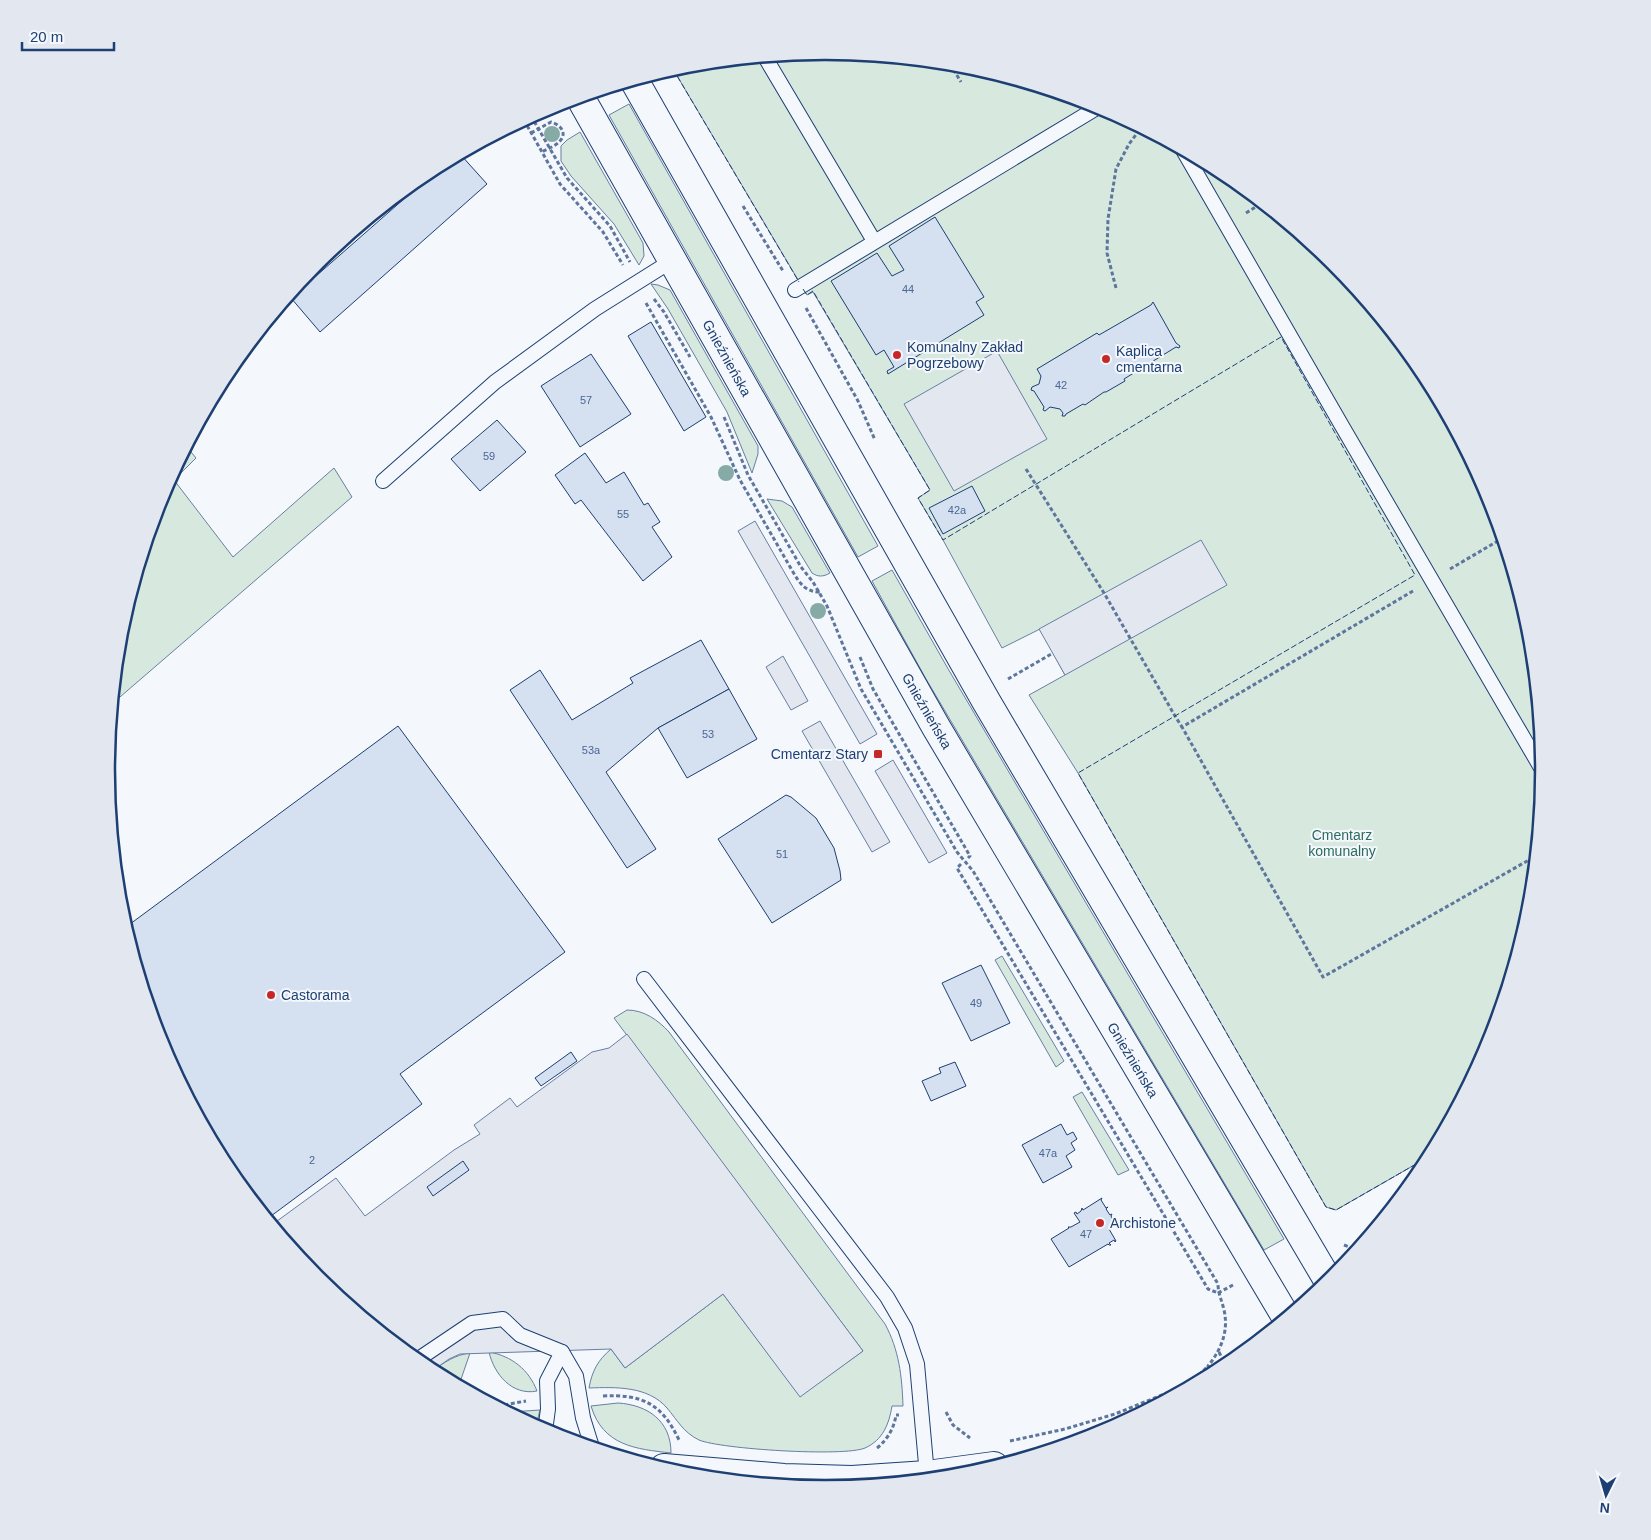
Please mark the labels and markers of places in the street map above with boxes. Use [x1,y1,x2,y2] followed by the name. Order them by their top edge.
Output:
[907,339,1023,371] place label: Komunalny Zakład Pogrzebowy
[1116,343,1182,375] place label: Kaplica cmentarna
[891,349,903,361] marker: Komunalny Zakład Pogrzebowy
[1100,353,1112,365] marker: Kaplica cmentarna
[771,746,868,762] place label: Cmentarz Stary
[872,748,884,760] marker: Cmentarz Stary
[281,987,350,1003] place label: Castorama
[265,989,277,1001] marker: Castorama
[1110,1215,1176,1231] place label: Archistone
[1094,1217,1106,1229] marker: Archistone

